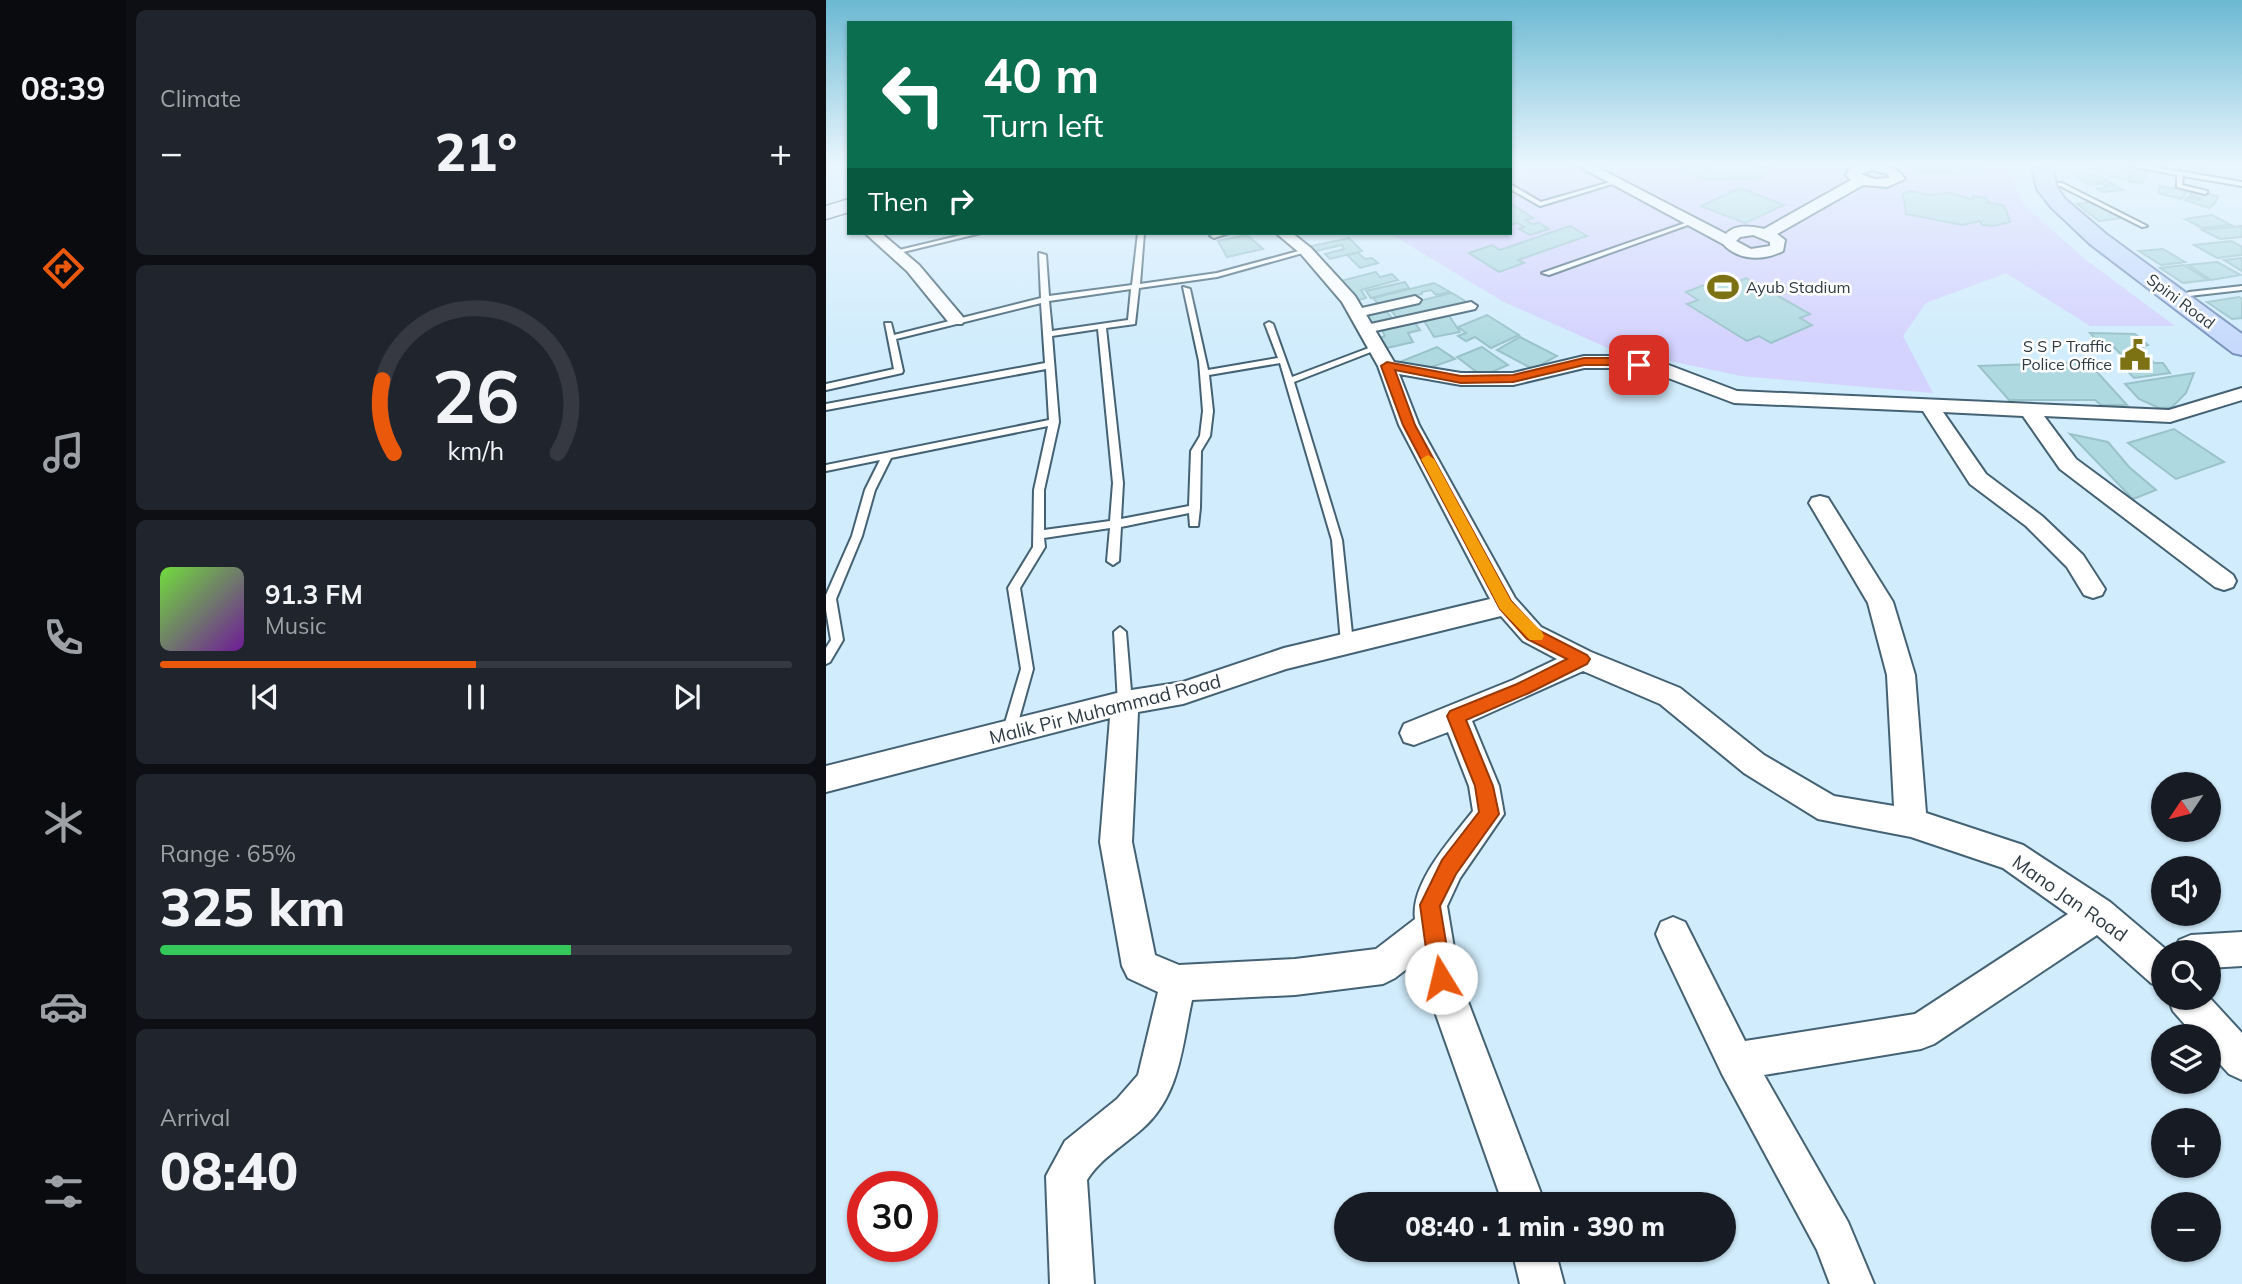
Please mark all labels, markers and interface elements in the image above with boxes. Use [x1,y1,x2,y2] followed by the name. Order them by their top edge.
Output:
[983,44,1099,105] text: 40 m
[868,49,959,140] icon: left
[21,68,105,108] text: 08:39
[160,84,241,113] text: Climate
[983,105,1103,145] text: Turn left
[435,119,517,184] text: 21°
[160,128,183,176] text: −
[769,128,792,176] text: +
[942,182,980,220] icon: right
[868,185,928,218] text: Then
[39,244,88,293] icon: directions
[2143,269,2219,333] street label: Spini Road
[1706,270,1740,304] sports icon: Ayub Stadium
[1746,277,1851,297] place label: Ayub Stadium
[1609,335,1669,395] pin
[2021,336,2112,374] place label: S S P Traffic Police Office
[2118,338,2152,372] public building icon: S S P Traffic Police Office
[1620,346,1658,384] icon: arrive
[432,351,520,442] text: 26
[39,428,88,477] icon: music
[448,435,504,466] text: km/h
[265,578,363,611] text: 91.3 FM
[265,611,326,640] text: Music
[39,613,88,662] icon: phone
[987,669,1223,749] street label: Malik Pir Muhammad Road
[246,678,284,716] icon: previous
[457,678,495,716] icon: pause
[668,678,706,716] icon: next
[2151,772,2221,842] north arrow
[2151,772,2221,1262] map controls
[39,798,88,847] icon: climate
[160,839,296,868] text: Range · 65%
[2008,849,2132,947] street label: Mano Jan Road
[2151,856,2221,926] button: sound
[160,874,345,939] text: 325 km
[2151,940,2221,1010] button: search
[1404,941,1478,1015] position arrow
[39,982,88,1031] icon: car
[2151,1024,2221,1094] button: layers
[160,1103,230,1132] text: Arrival
[2151,1108,2221,1178] button: +
[160,1138,298,1203] text: 08:40
[39,1167,88,1216] icon: filters
[847,1171,938,1262] speed limit sign: 30
[2151,1192,2221,1262] button: −
[1405,1210,1665,1243] text: 08:40 · 1 min · 390 m

